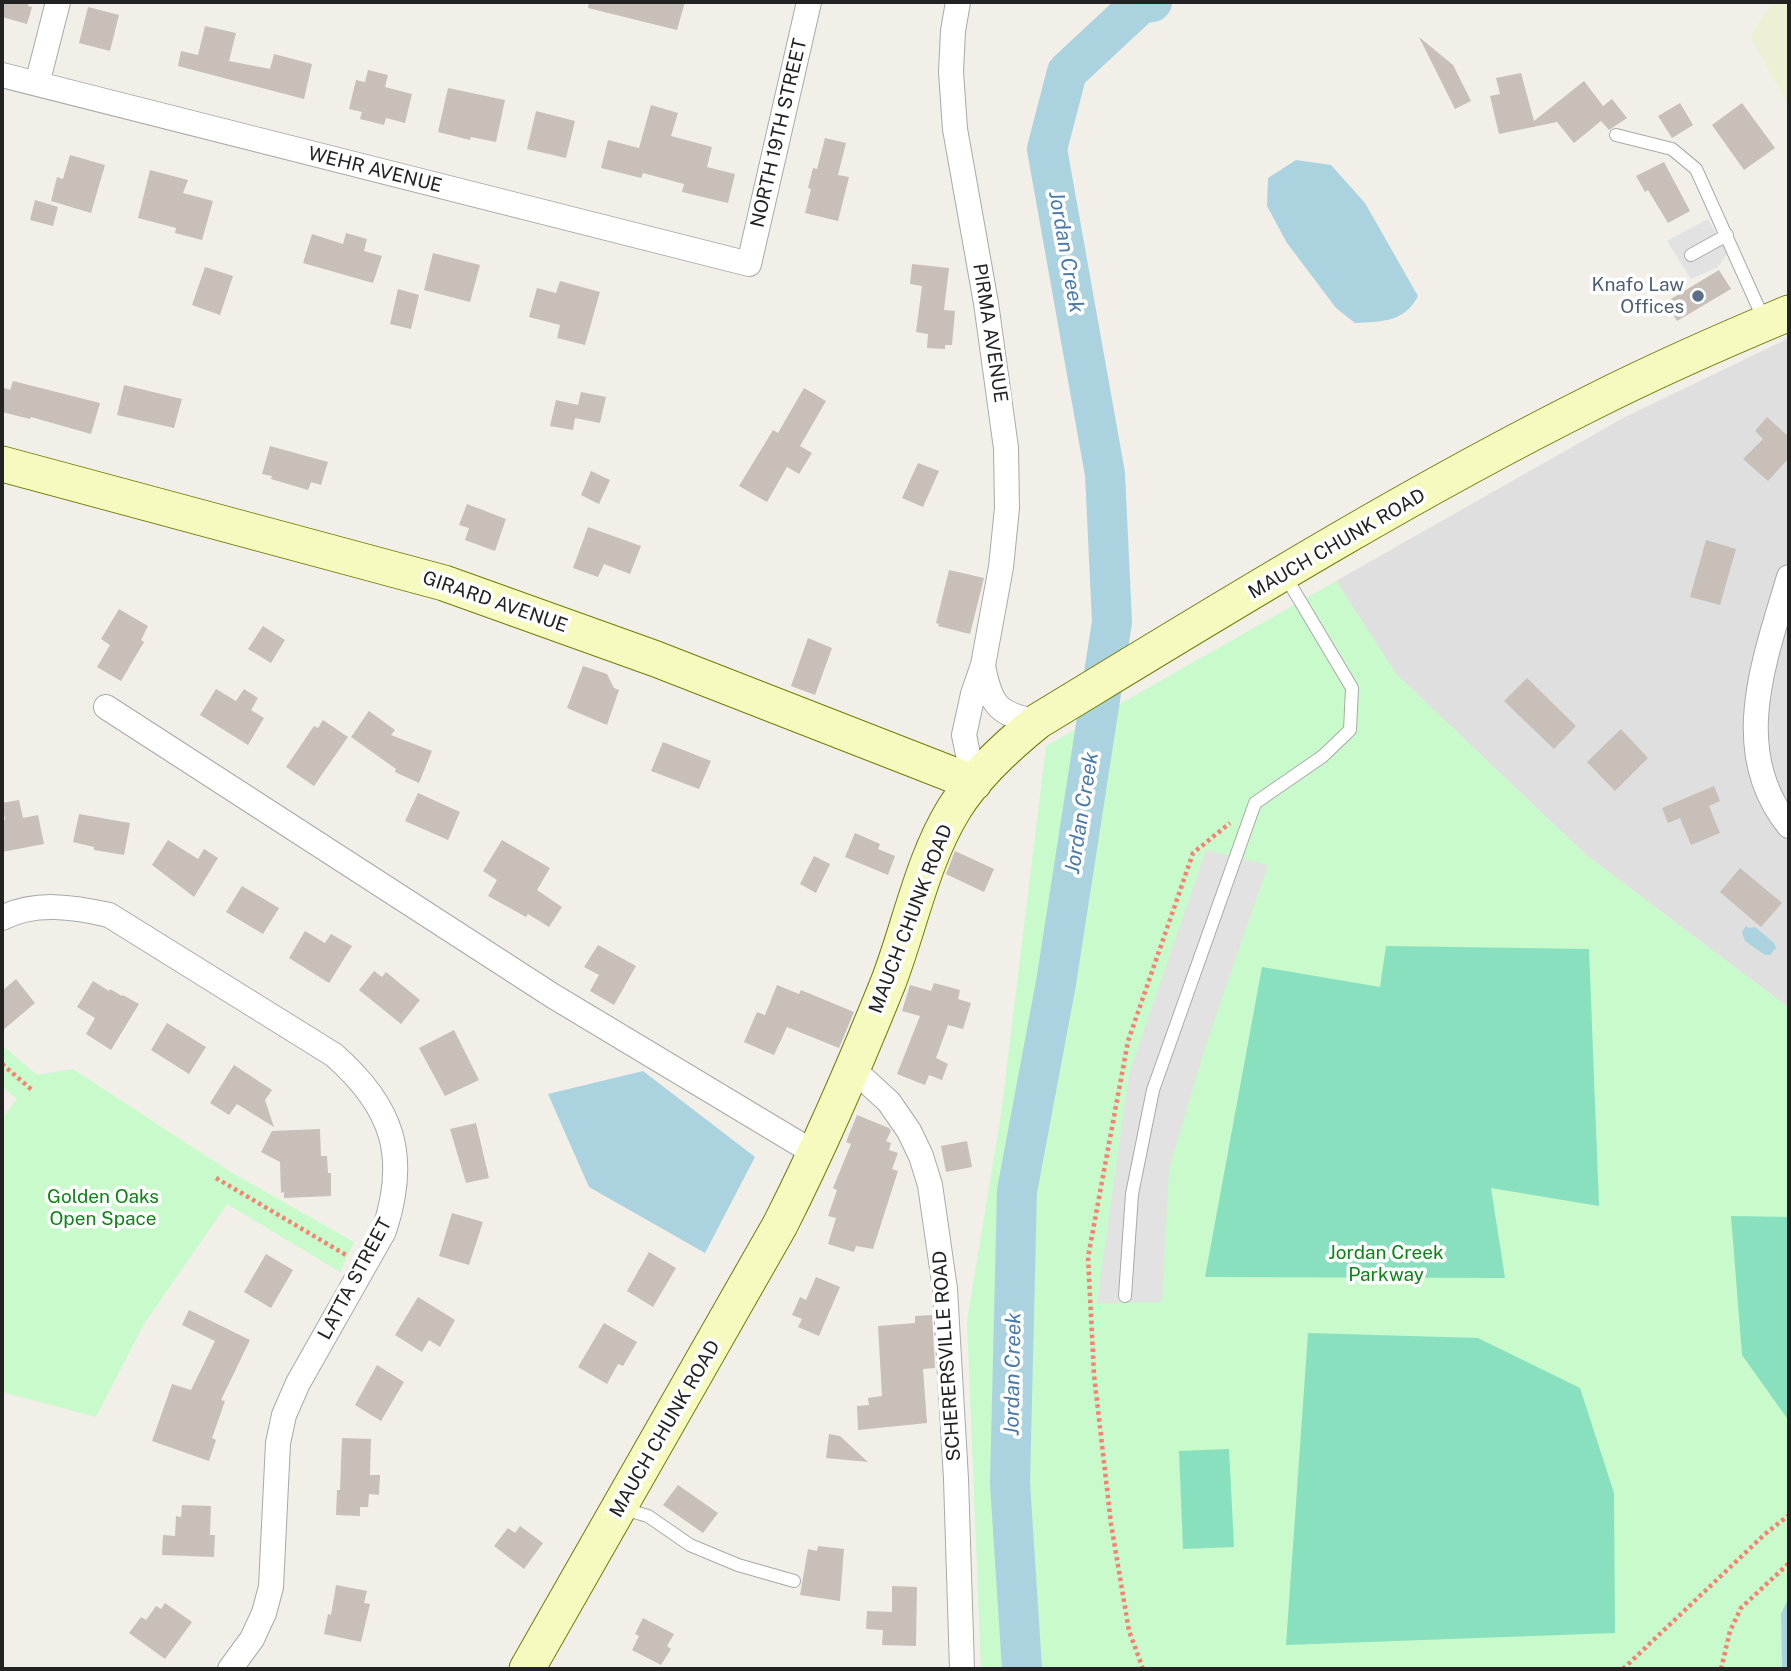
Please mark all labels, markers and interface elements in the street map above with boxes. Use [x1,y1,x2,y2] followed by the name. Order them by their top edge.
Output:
[746,36,812,230] street label: NORTH 19TH STREET
[306,142,444,198] street label: WEHR AVENUE
[1043,189,1089,315] water label: Jordan Creek
[968,262,1012,404] street label: PIRMA AVENUE
[1591,274,1684,318] place label: Knafo Law Offices
[1690,288,1706,304] marker: Knafo Law Offices
[1244,484,1430,604] street label: MAUCH CHUNK ROAD
[420,567,570,637] street label: GIRARD AVENUE
[1060,750,1104,876] water label: Jordan Creek
[864,821,958,1017] street label: MAUCH CHUNK ROAD
[47,1186,159,1230] park label: Golden Oaks Open Space
[313,1214,397,1344] street label: LATTA STREET
[1328,1242,1444,1286] park label: Jordan Creek Parkway
[928,1250,966,1462] street label: SCHERERSVILLE ROAD
[999,1312,1027,1436] water label: Jordan Creek
[605,1336,725,1522] street label: MAUCH CHUNK ROAD

